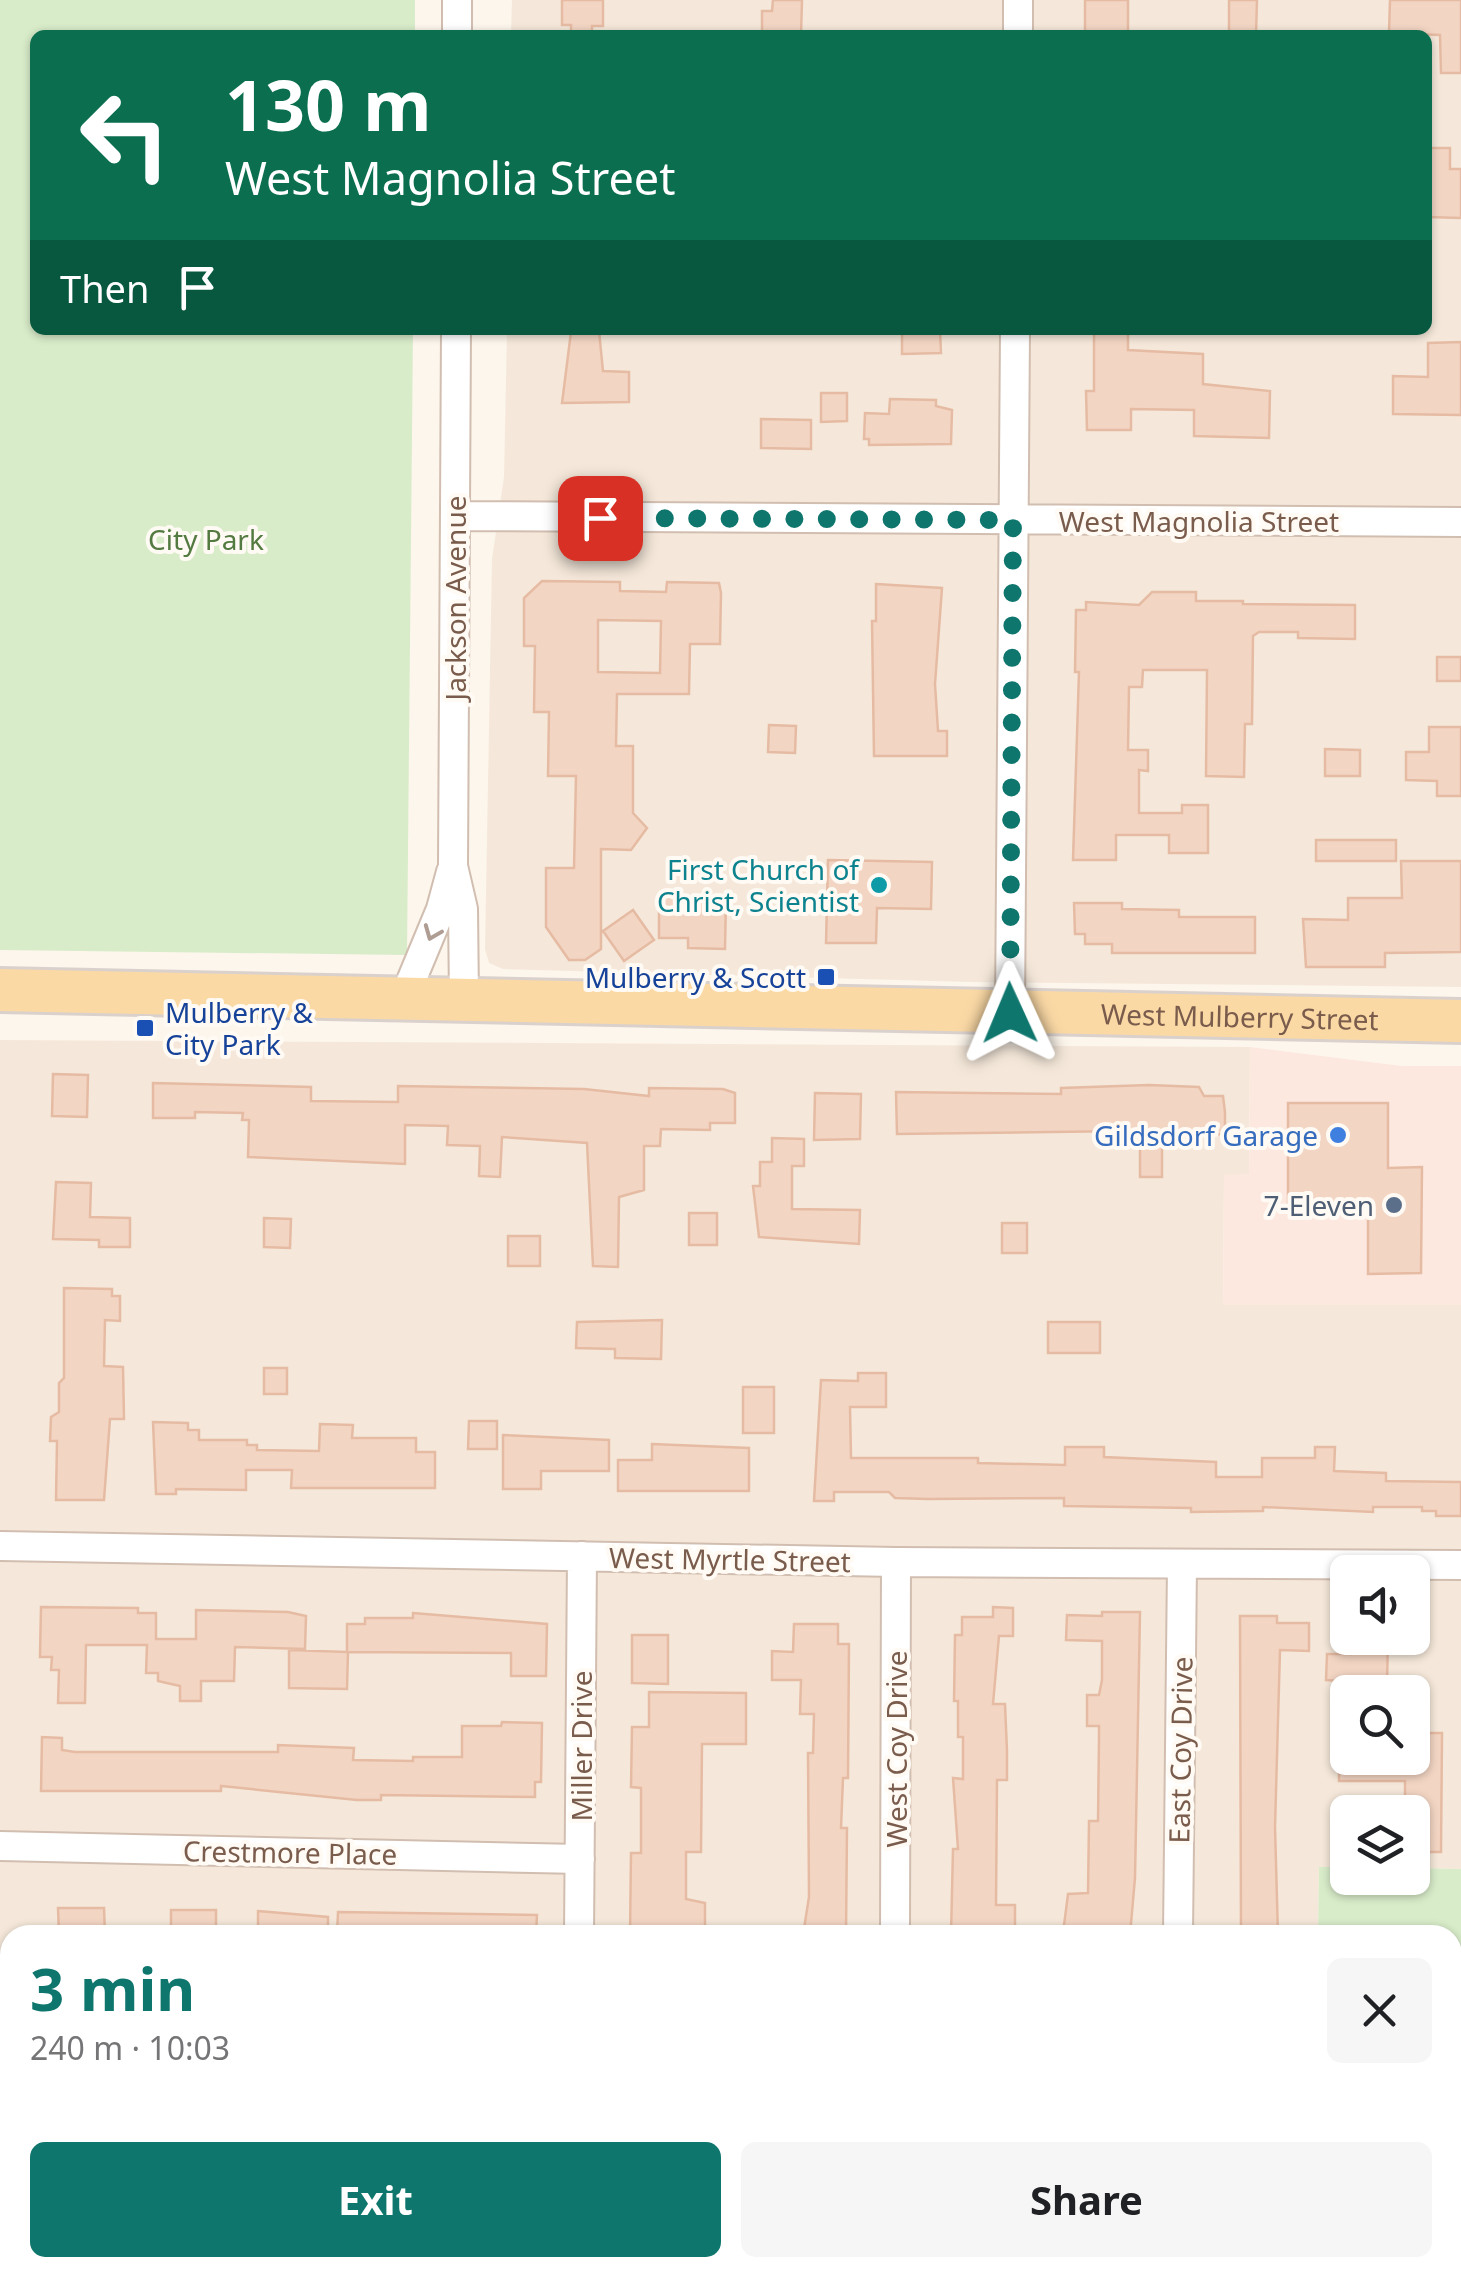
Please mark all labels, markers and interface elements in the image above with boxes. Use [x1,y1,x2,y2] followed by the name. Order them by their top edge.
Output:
[225,56,432,152] text: 130 m
[60,70,190,200] icon: left
[225,147,675,208] text: West Magnolia Street
[170,260,225,315] icon: arrive
[60,262,150,314] text: Then
[558,476,643,561] pin
[573,491,628,546] icon: arrive
[436,496,474,704] street label: Jackson Avenue
[1059,502,1339,540] street label: West Magnolia Street
[148,520,264,558] park label: City Park
[657,850,860,920] place label: First Church of Christ, Scientist
[868,874,890,896] marker: First Church of Christ, Scientist
[423,923,443,941] one-way arrow
[585,958,806,996] place label: Mulberry & Scott
[958,961,1062,1065] position arrow
[815,966,837,988] marker: Mulberry & Scott
[165,993,314,1063] place label: Mulberry & City Park
[1100,994,1379,1038] street label: West Mulberry Street
[134,1017,156,1039] marker: Mulberry & City Park
[1094,1116,1318,1154] place label: Gildsdorf Garage
[1327,1124,1349,1146] marker: Gildsdorf Garage
[1264,1186,1374,1224] place label: 7-Eleven
[1383,1194,1405,1216] marker: 7-Eleven
[609,1538,851,1580] street label: West Myrtle Street
[1330,1555,1430,1895] map controls
[1330,1555,1430,1655] button: sound
[877,1651,915,1847] street label: West Coy Drive
[1159,1656,1201,1844] street label: East Coy Drive
[562,1671,600,1821] street label: Miller Drive
[1330,1675,1430,1775] button: search
[1330,1795,1430,1895] button: layers
[183,1831,397,1873] street label: Crestmore Place
[30,1947,195,2029] text: 3 min
[1327,1958,1432,2063] button: close
[30,2026,230,2069] text: 240 m · 10:03
[30,2142,721,2257] button: Exit
[741,2142,1432,2257] button: Share

